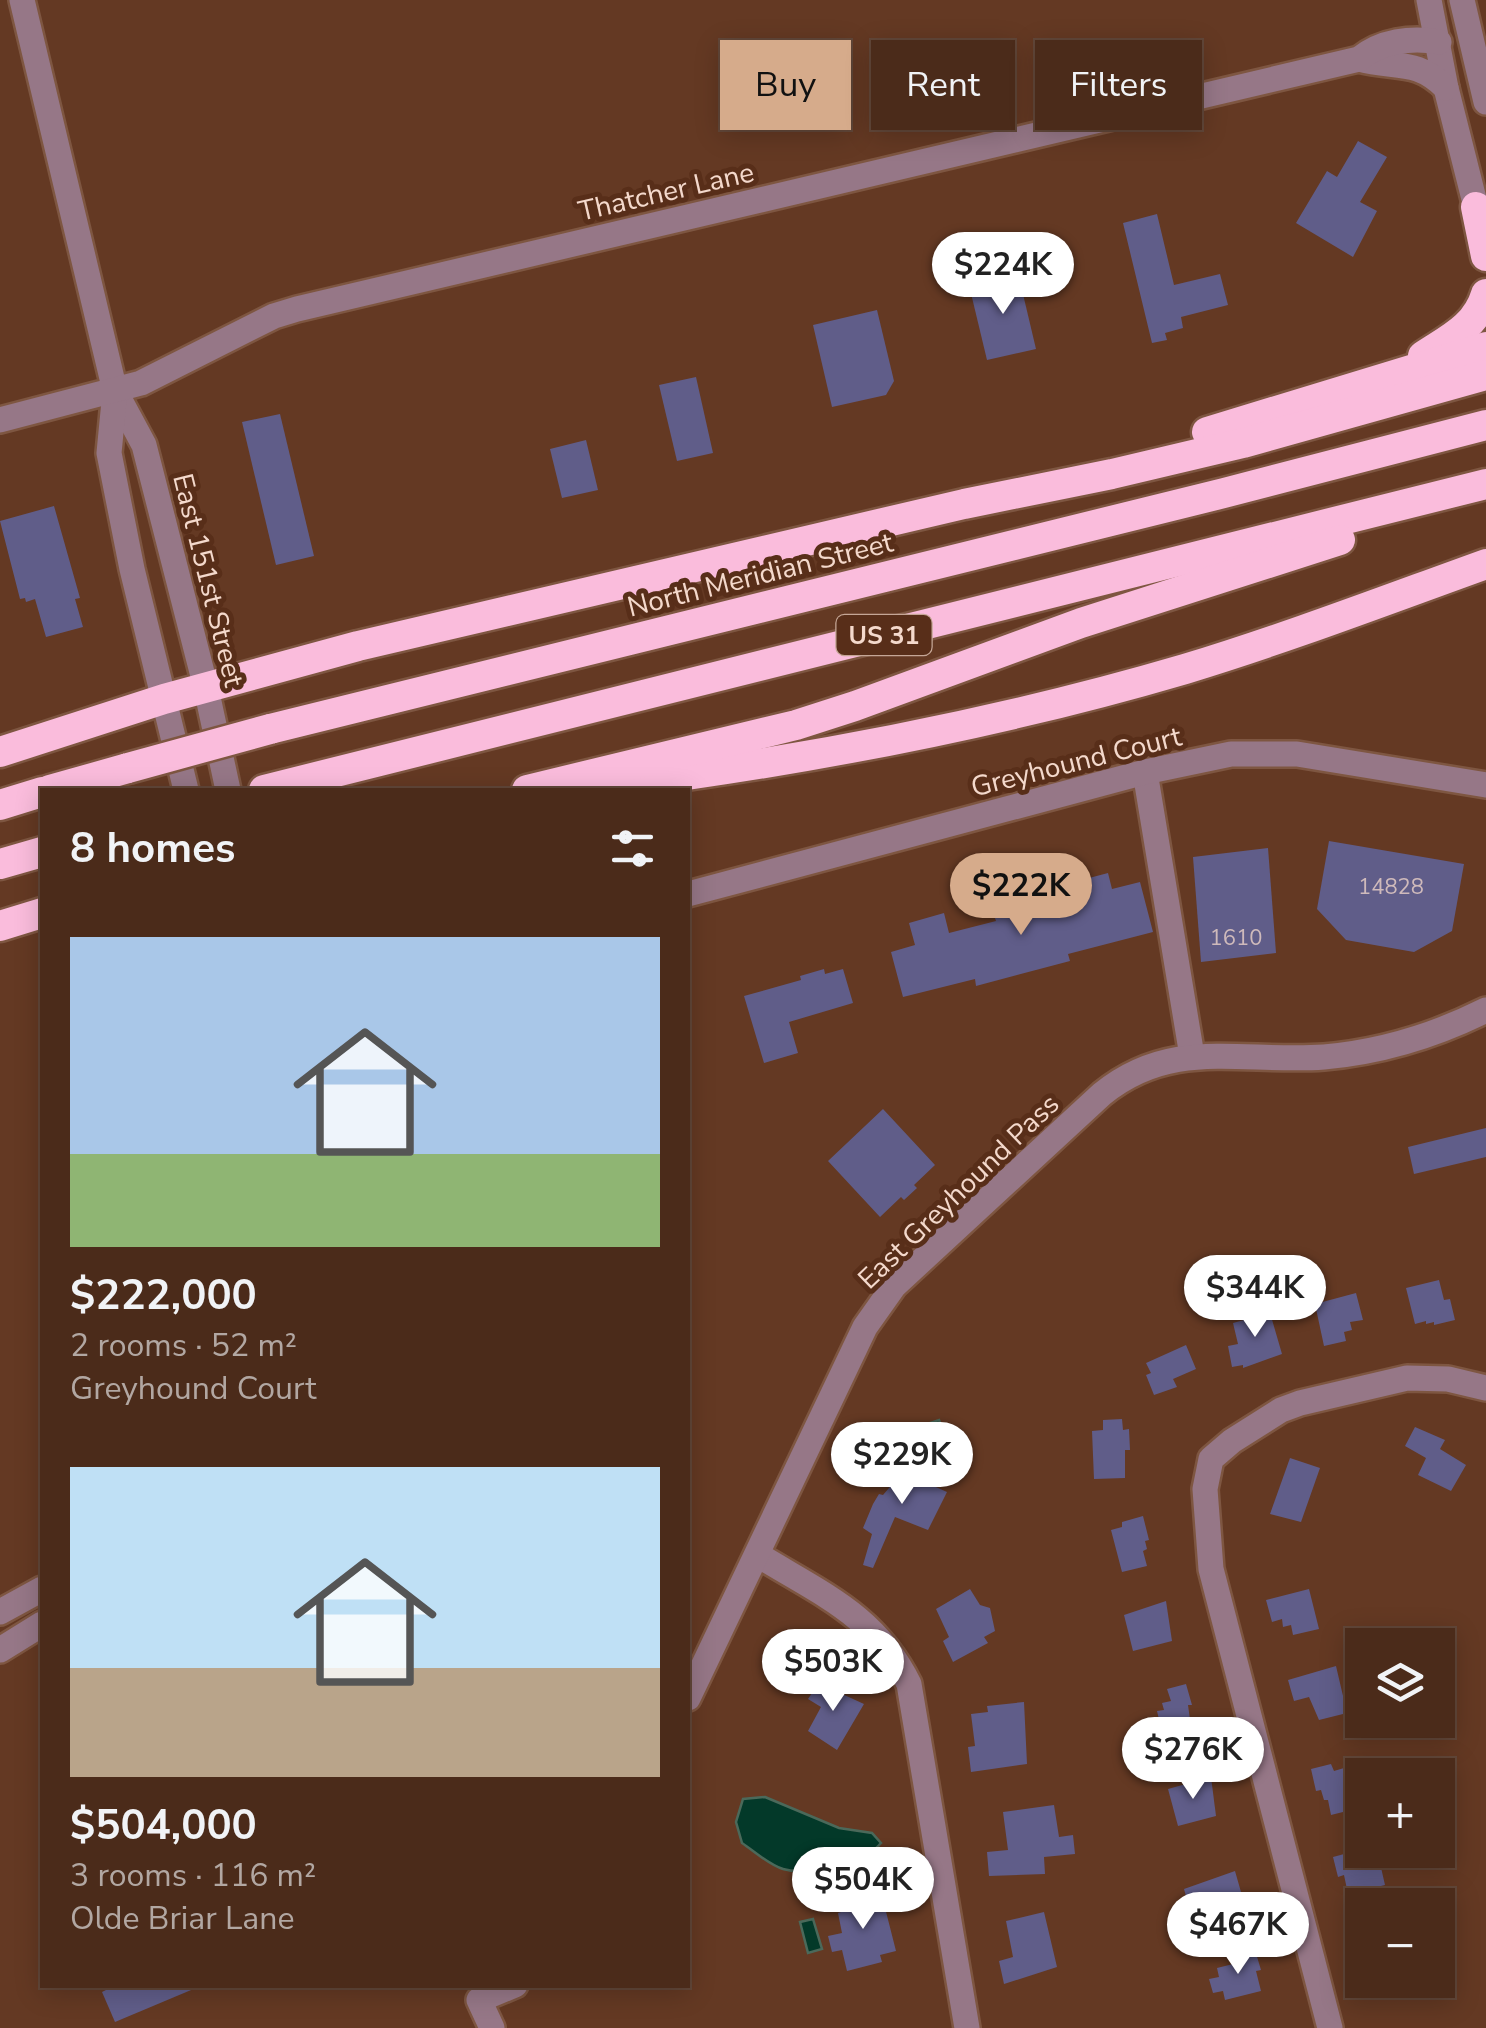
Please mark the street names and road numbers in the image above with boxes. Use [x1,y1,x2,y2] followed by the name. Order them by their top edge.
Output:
[575,153,758,231] street label: Thatcher Lane
[163,470,253,691] street label: East 151st Street
[623,524,897,626] street label: North Meridian Street
[836,615,932,655] road number: US 31
[967,717,1186,806] street label: Greyhound Court
[850,1086,1068,1298] street label: East Greyhound Pass

